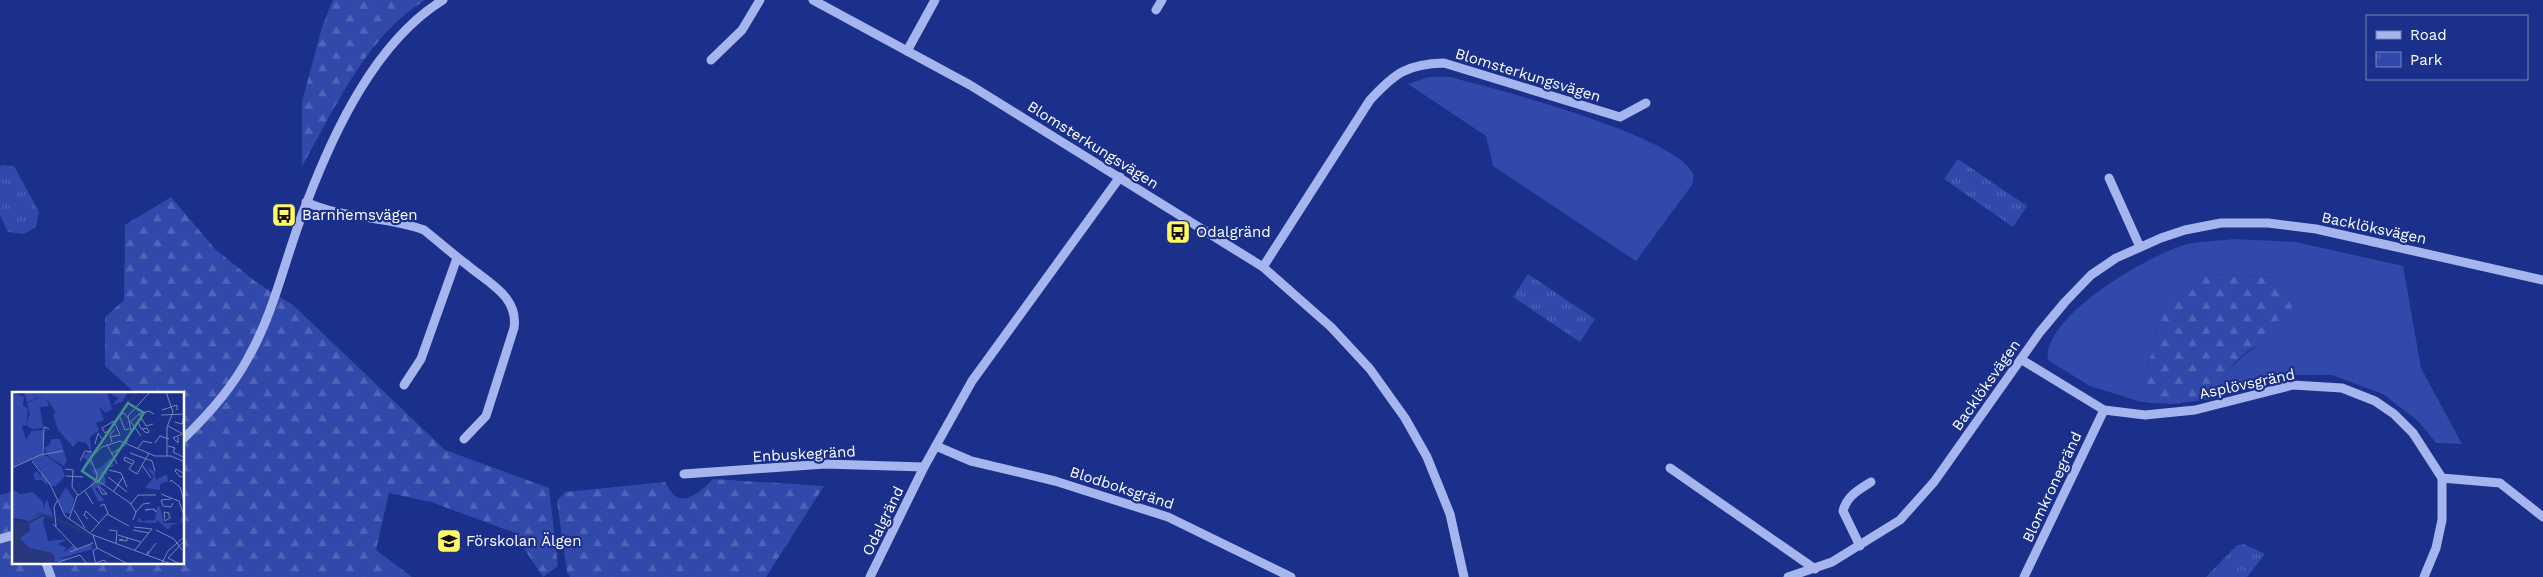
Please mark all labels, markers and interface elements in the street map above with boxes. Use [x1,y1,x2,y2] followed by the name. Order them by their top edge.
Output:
[2366,15,2528,80] legend
[2410,26,2447,44] text: Road
[1453,44,1603,106] street label: Blomsterkungsvägen
[2410,51,2443,69] text: Park
[1024,97,1162,193] street label: Blomsterkungsvägen
[271,202,297,228] bus stop icon: Barnhemsvägen
[302,206,418,224] place label: Barnhemsvägen
[2320,208,2428,248] street label: Backlöksvägen
[1165,219,1191,245] bus stop icon: Odalgränd
[1196,223,1271,241] place label: Odalgränd
[1948,336,2024,434] street label: Backlöksvägen
[2198,365,2296,403] street label: Asplövsgränd
[12,392,185,564] inset map
[2018,429,2086,545] street label: Blomkronegränd
[752,442,856,466] street label: Enbuskegränd
[1068,463,1176,513] street label: Blodboksgränd
[859,483,907,559] street label: Odalgränd
[436,528,462,554] school or university icon: Förskolan Älgen
[466,532,582,550] place label: Förskolan Älgen

